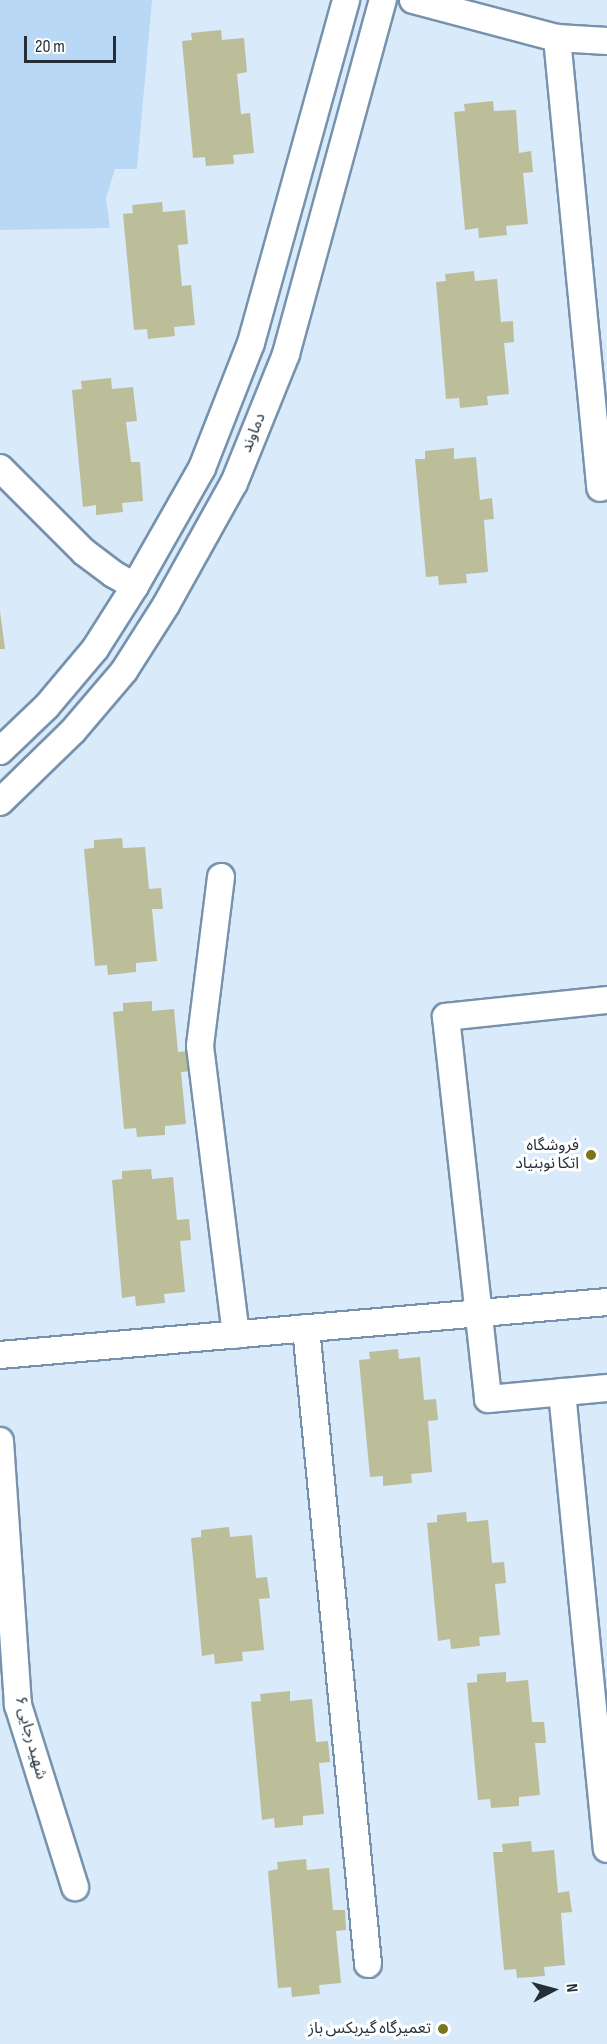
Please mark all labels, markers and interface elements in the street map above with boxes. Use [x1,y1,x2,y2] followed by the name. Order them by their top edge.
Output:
[27,24,118,62] scale bar
[35,36,65,57] text: 20 m
[237,411,271,455] street label: دماوند
[515,1136,579,1174] place label: فروشگاه اتکا نوبنیاد
[584,1148,598,1162] marker: فروشگاه اتکا نوبنیاد
[10,1694,50,1782] street label: شهید رجایی ۶
[523,1960,583,2020] north arrow
[562,1983,581,1993] text: N
[308,2019,431,2039] place label: تعمیرگاه گیربکس باز
[436,2022,450,2036] marker: تعمیرگاه گیربکس باز

